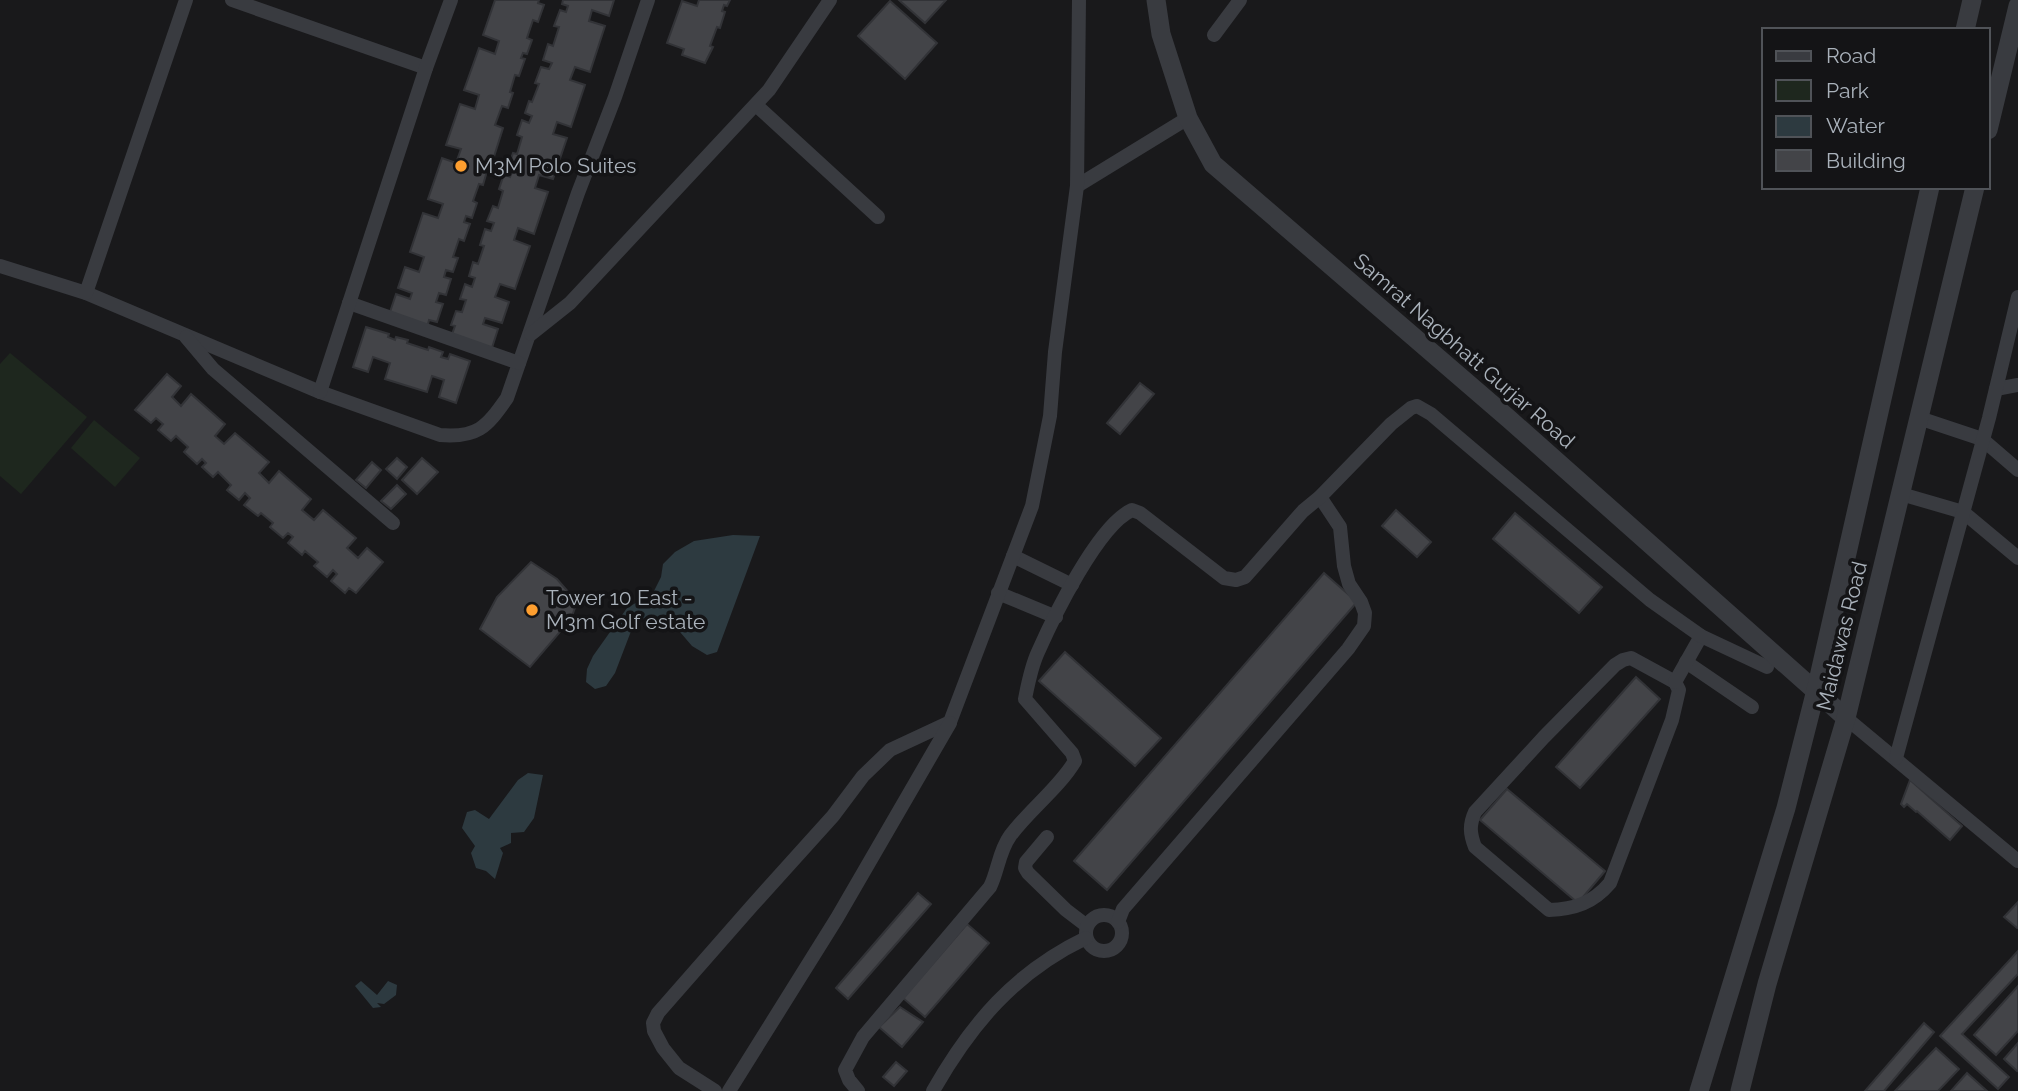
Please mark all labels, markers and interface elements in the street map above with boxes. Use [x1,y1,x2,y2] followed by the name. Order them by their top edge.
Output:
[1762,28,1990,189] legend
[1826,43,1876,68] text: Road
[1826,78,1869,103] text: Park
[1826,113,1885,138] text: Water
[1826,148,1906,173] text: Building
[475,153,636,178] place label: M3M Polo Suites
[453,158,469,174] marker: M3M Polo Suites
[1349,248,1580,453] street label: Samrat Nagbhatt Gurjar Road
[1811,559,1872,713] street label: Maidawas Road
[546,585,705,634] place label: Tower 10 East - M3m Golf estate
[524,602,540,618] marker: Tower 10 East - M3m Golf estate

